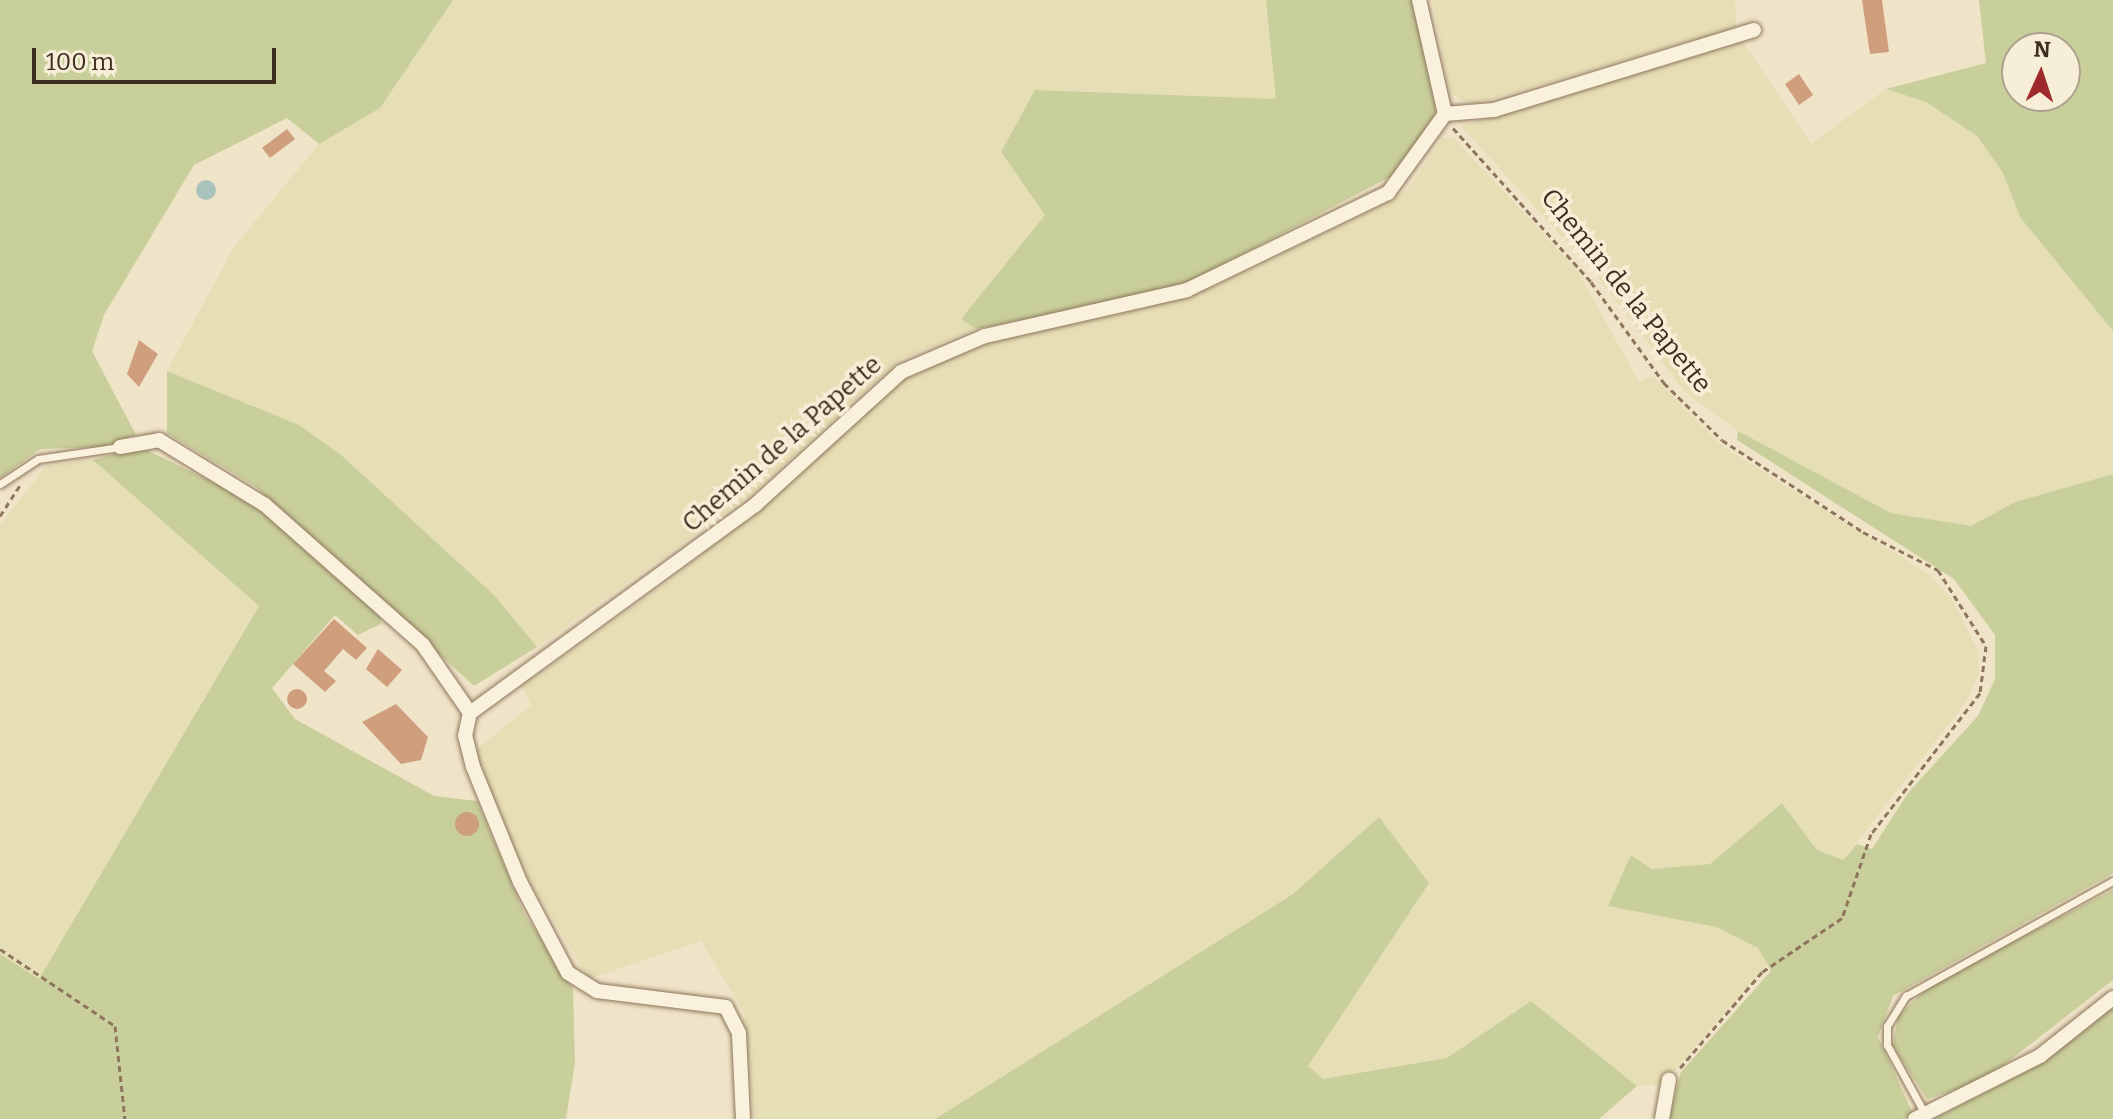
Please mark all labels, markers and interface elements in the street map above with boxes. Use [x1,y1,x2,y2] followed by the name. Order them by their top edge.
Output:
[36,32,280,82] scale bar
[2001,32,2081,112] north arrow
[2033,36,2051,63] text: N
[46,48,114,76] text: 100 m
[1534,183,1718,399] street label: Chemin de la Papette
[676,349,888,539] street label: Chemin de la Papette

